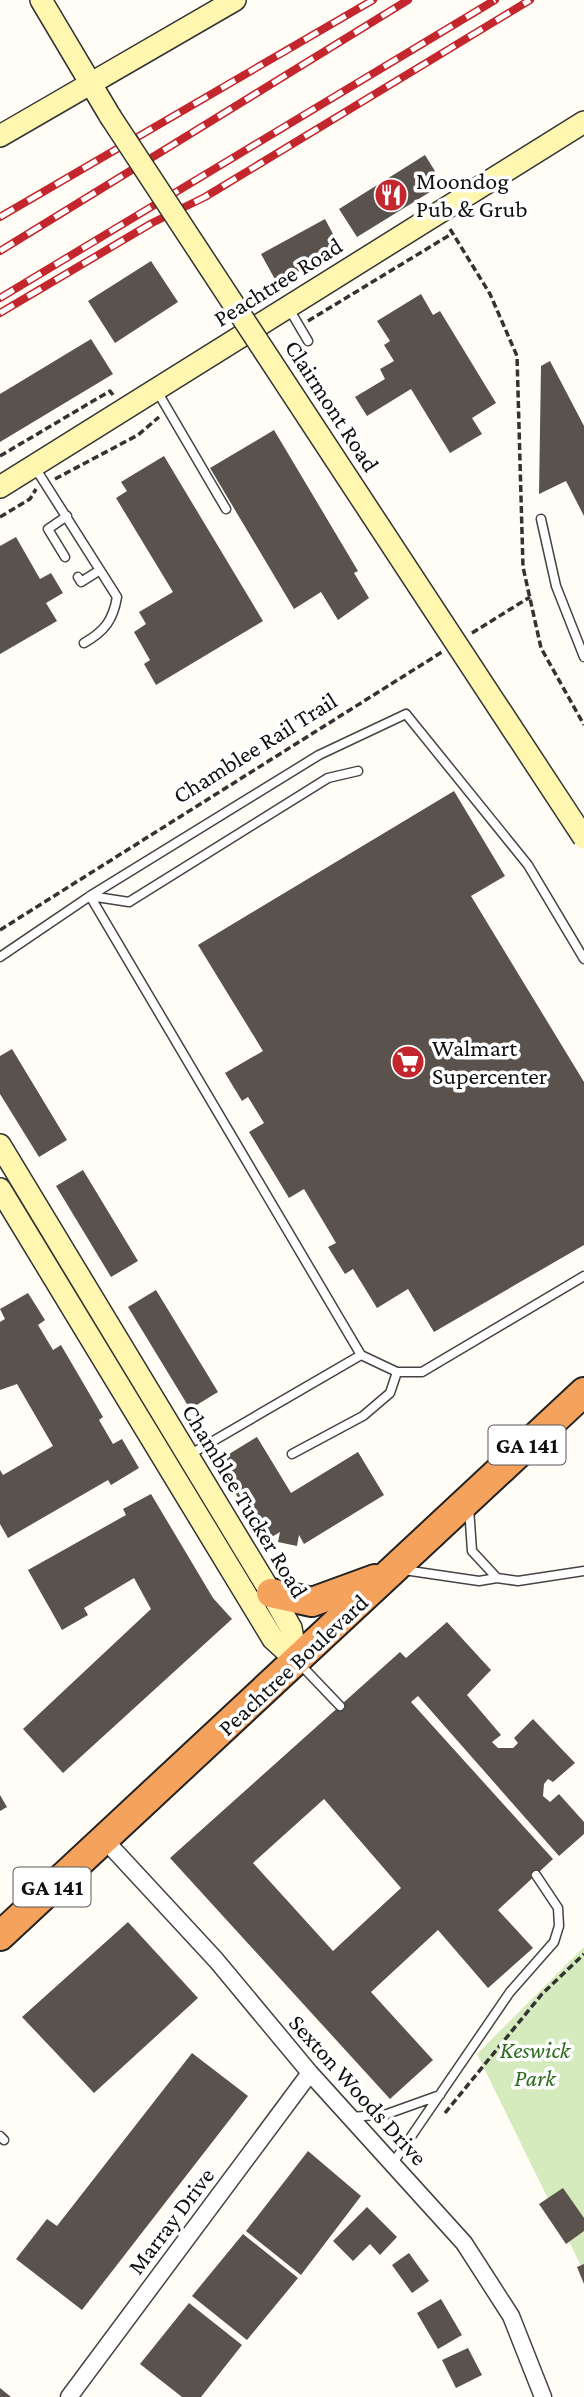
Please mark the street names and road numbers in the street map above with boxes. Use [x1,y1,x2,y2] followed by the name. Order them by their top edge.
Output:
[209,231,347,332] street label: Peachtree Road
[280,335,385,477] street label: Clairmont Road
[168,686,342,809] street label: Chamblee Rail Trail
[177,1399,314,1603] street label: Chamblee Tucker Road
[489,1426,566,1464] road number: GA 141
[212,1588,373,1741] street label: Peachtree Boulevard
[14,1868,90,1906] road number: GA 141
[284,2009,433,2170] street label: Sexton Woods Drive
[122,2162,219,2279] street label: Marray Drive

